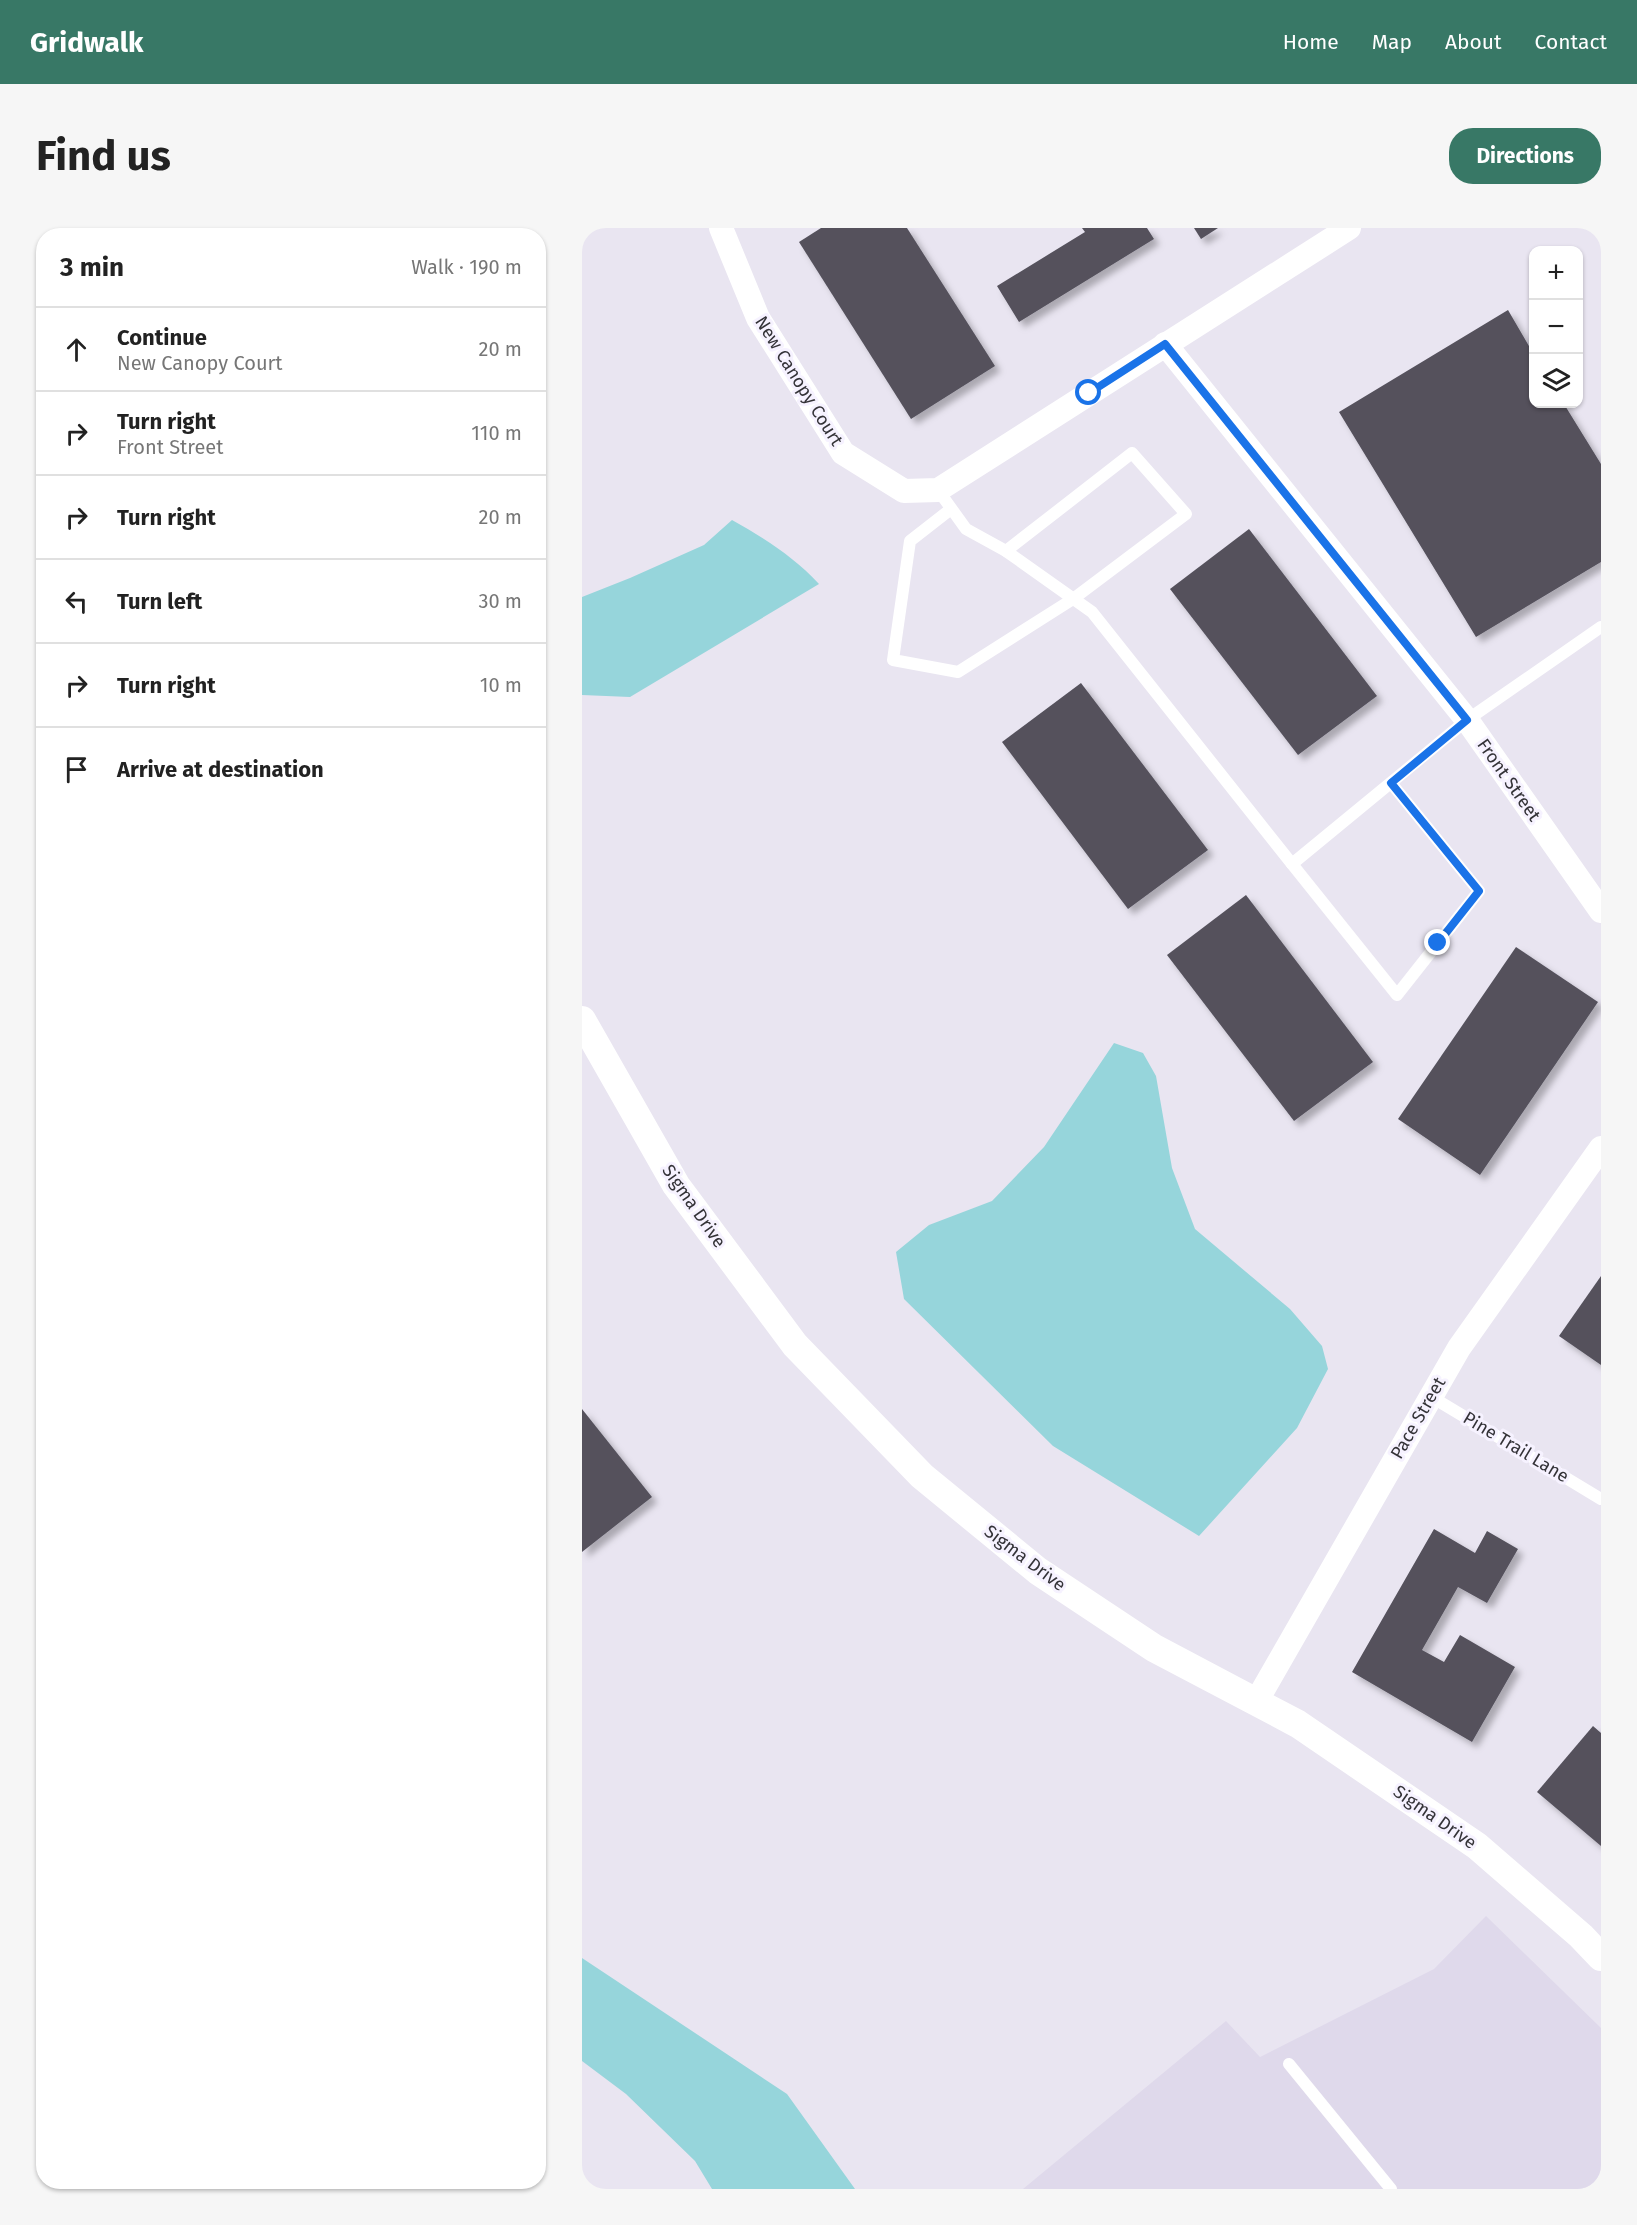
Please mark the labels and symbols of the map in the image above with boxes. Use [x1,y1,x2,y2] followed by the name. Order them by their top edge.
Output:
[750,312,848,450] street label: New Canopy Court
[1075,379,1101,405] route start
[1473,734,1546,826] street label: Front Street
[1424,929,1450,955] route end
[657,1160,731,1252] street label: Sigma Drive
[1386,1373,1451,1463] street label: Pace Street
[1459,1407,1573,1487] street label: Pine Trail Lane
[980,1520,1070,1596] street label: Sigma Drive
[1389,1780,1481,1854] street label: Sigma Drive

